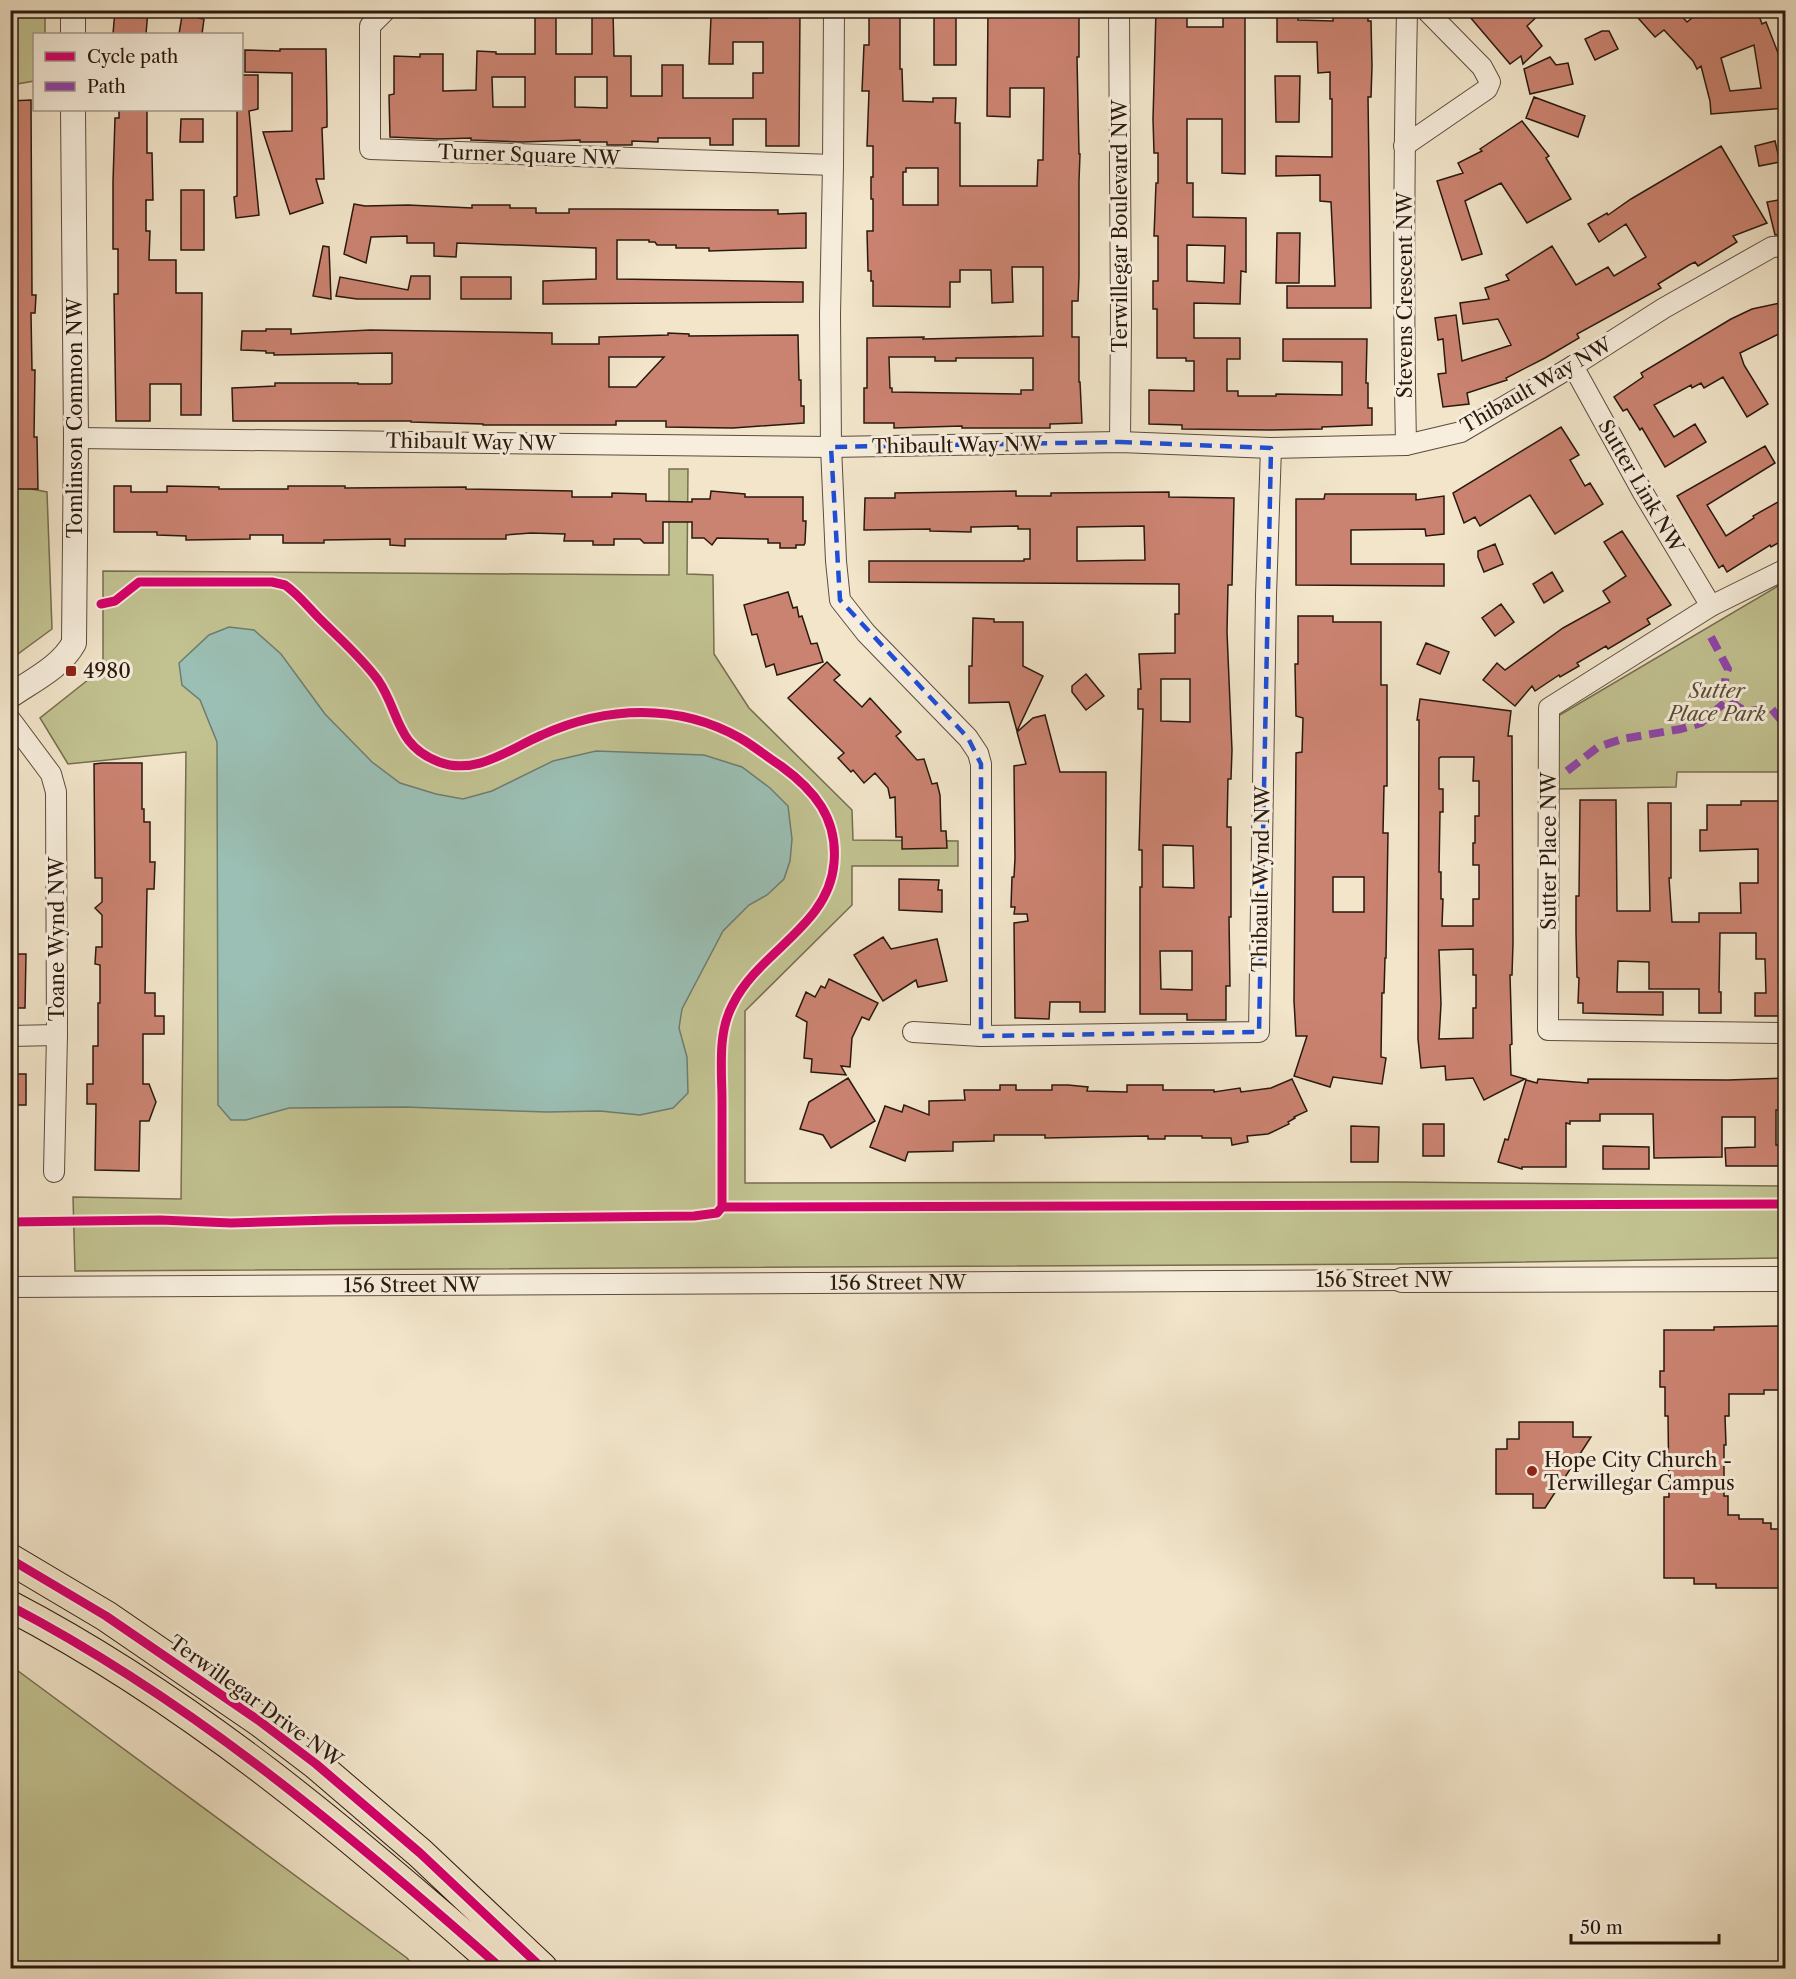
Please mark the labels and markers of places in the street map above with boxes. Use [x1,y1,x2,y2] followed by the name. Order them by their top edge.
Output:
[83,659,131,683] place label: 4980
[64,664,78,678] marker: 4980
[1544,1448,1735,1495] place label: Hope City Church - Terwillegar Campus
[1525,1464,1539,1478] marker: Hope City Church - Terwillegar Campus

